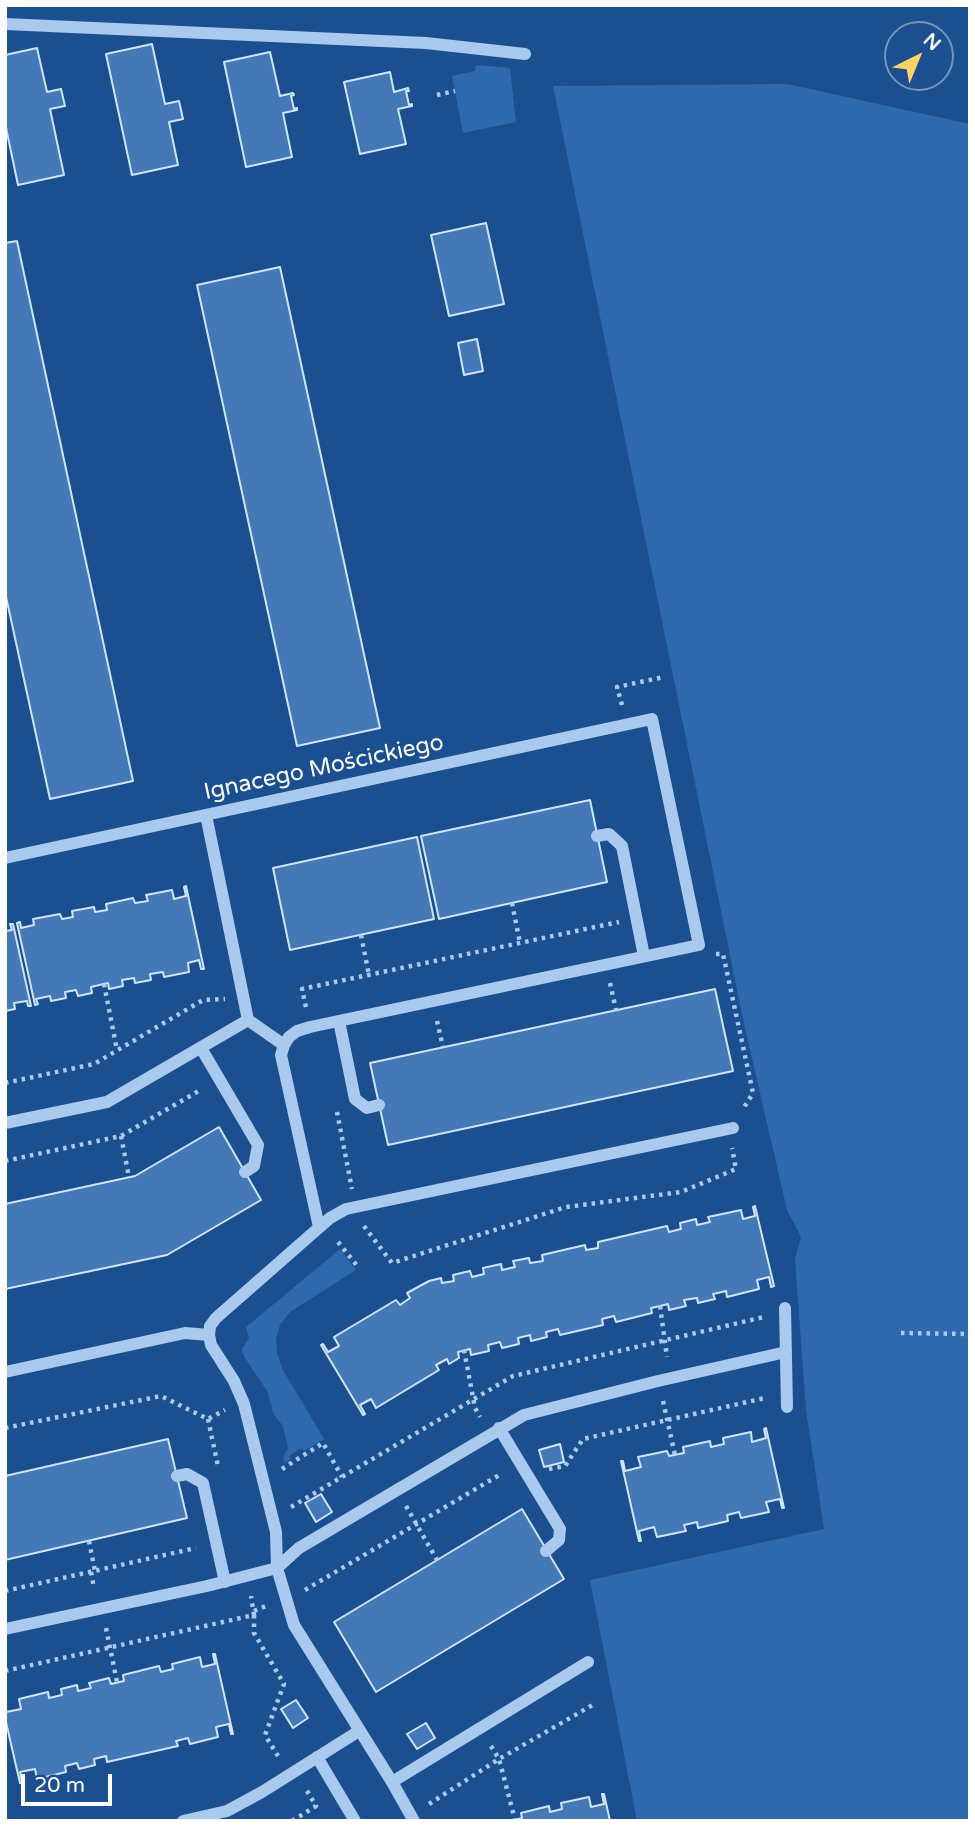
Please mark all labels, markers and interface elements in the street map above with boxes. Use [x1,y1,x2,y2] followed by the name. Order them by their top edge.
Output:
[884,21,954,91] north arrow
[919,29,945,55] text: N
[202,729,446,807] street label: Ignacego Mościckiego
[24,1759,116,1803] scale bar
[34,1773,85,1798] text: 20 m

